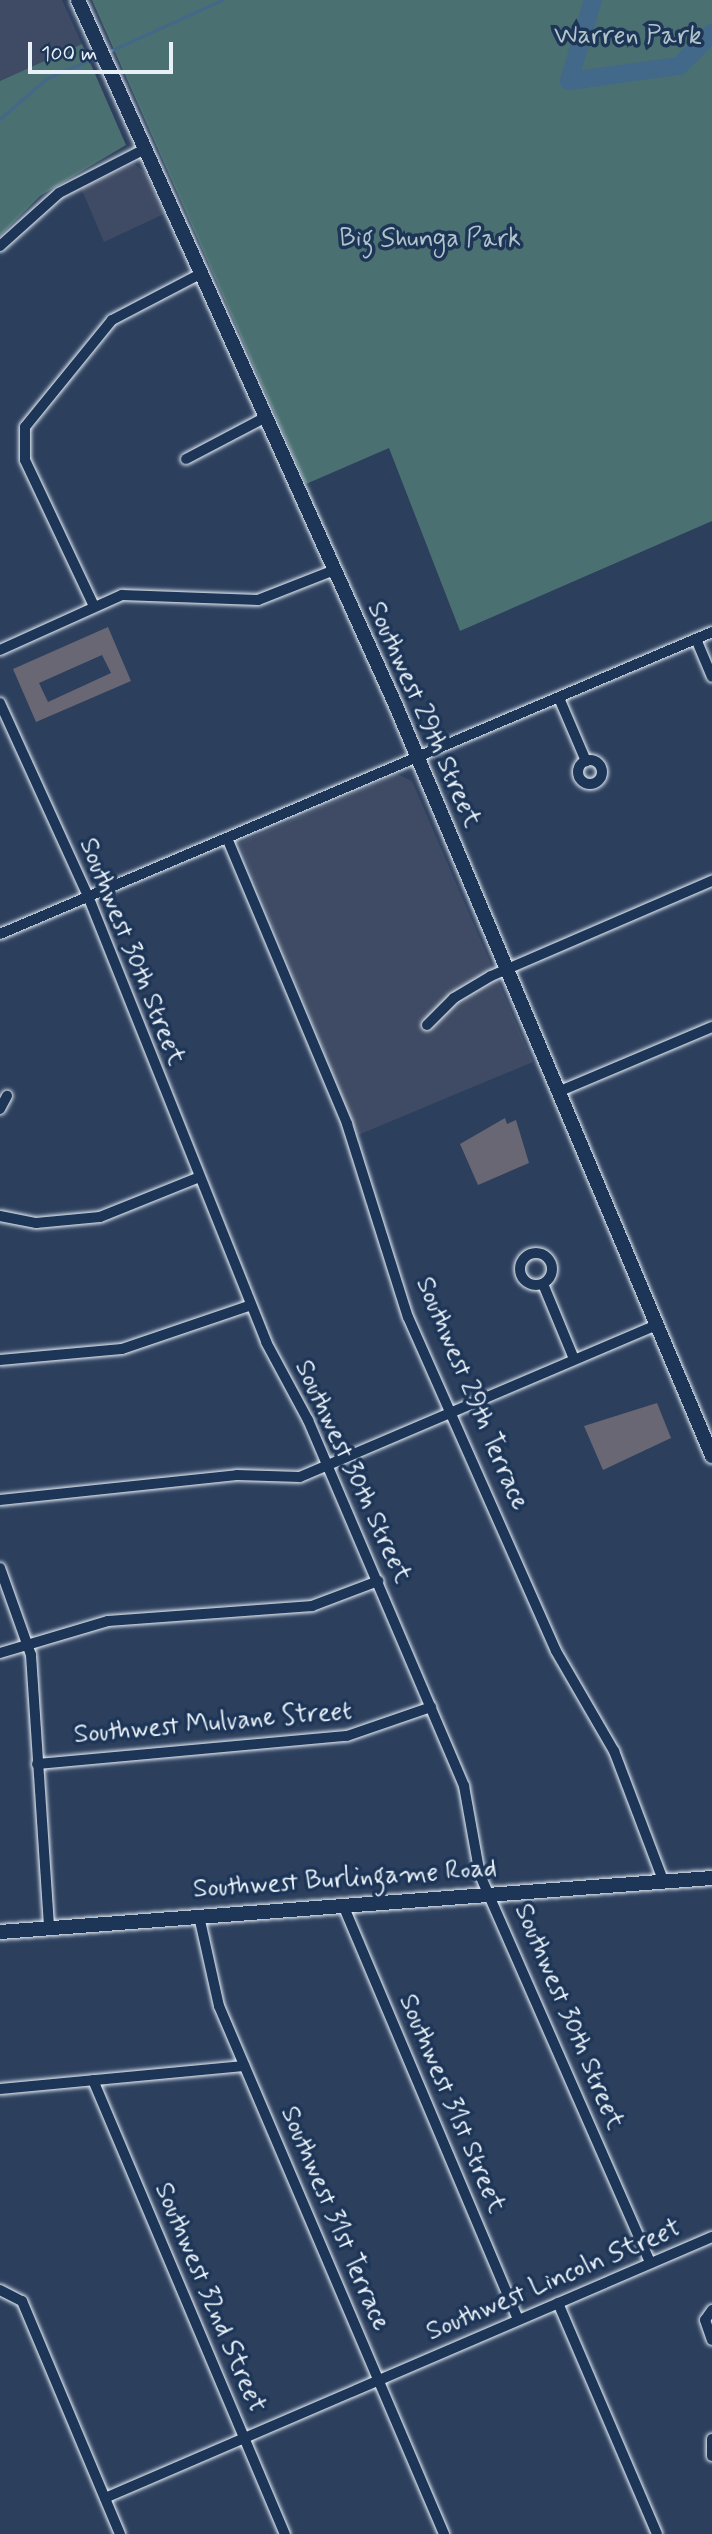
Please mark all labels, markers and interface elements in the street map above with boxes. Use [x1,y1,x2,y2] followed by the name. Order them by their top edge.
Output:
[556,21,700,53] park label: Warren Park
[32,28,177,72] scale bar
[41,40,97,68] text: 100 m
[338,224,522,256] park label: Big Shunga Park
[359,597,487,833] street label: Southwest 29th Street
[71,834,191,1070] street label: Southwest 30th Street
[408,1273,534,1515] street label: Southwest 29th Terrace
[287,1356,417,1588] street label: Southwest 30th Street
[70,1696,356,1752] street label: Southwest Mulvane Street
[192,1854,498,1906] street label: Southwest Burlingame Road
[506,1899,630,2135] street label: Southwest 30th Street
[391,1990,511,2218] street label: Southwest 31st Street
[273,2102,395,2336] street label: Southwest 31st Terrace
[147,2179,271,2417] street label: Southwest 32nd Street
[423,2213,685,2349] street label: Southwest Lincoln Street

